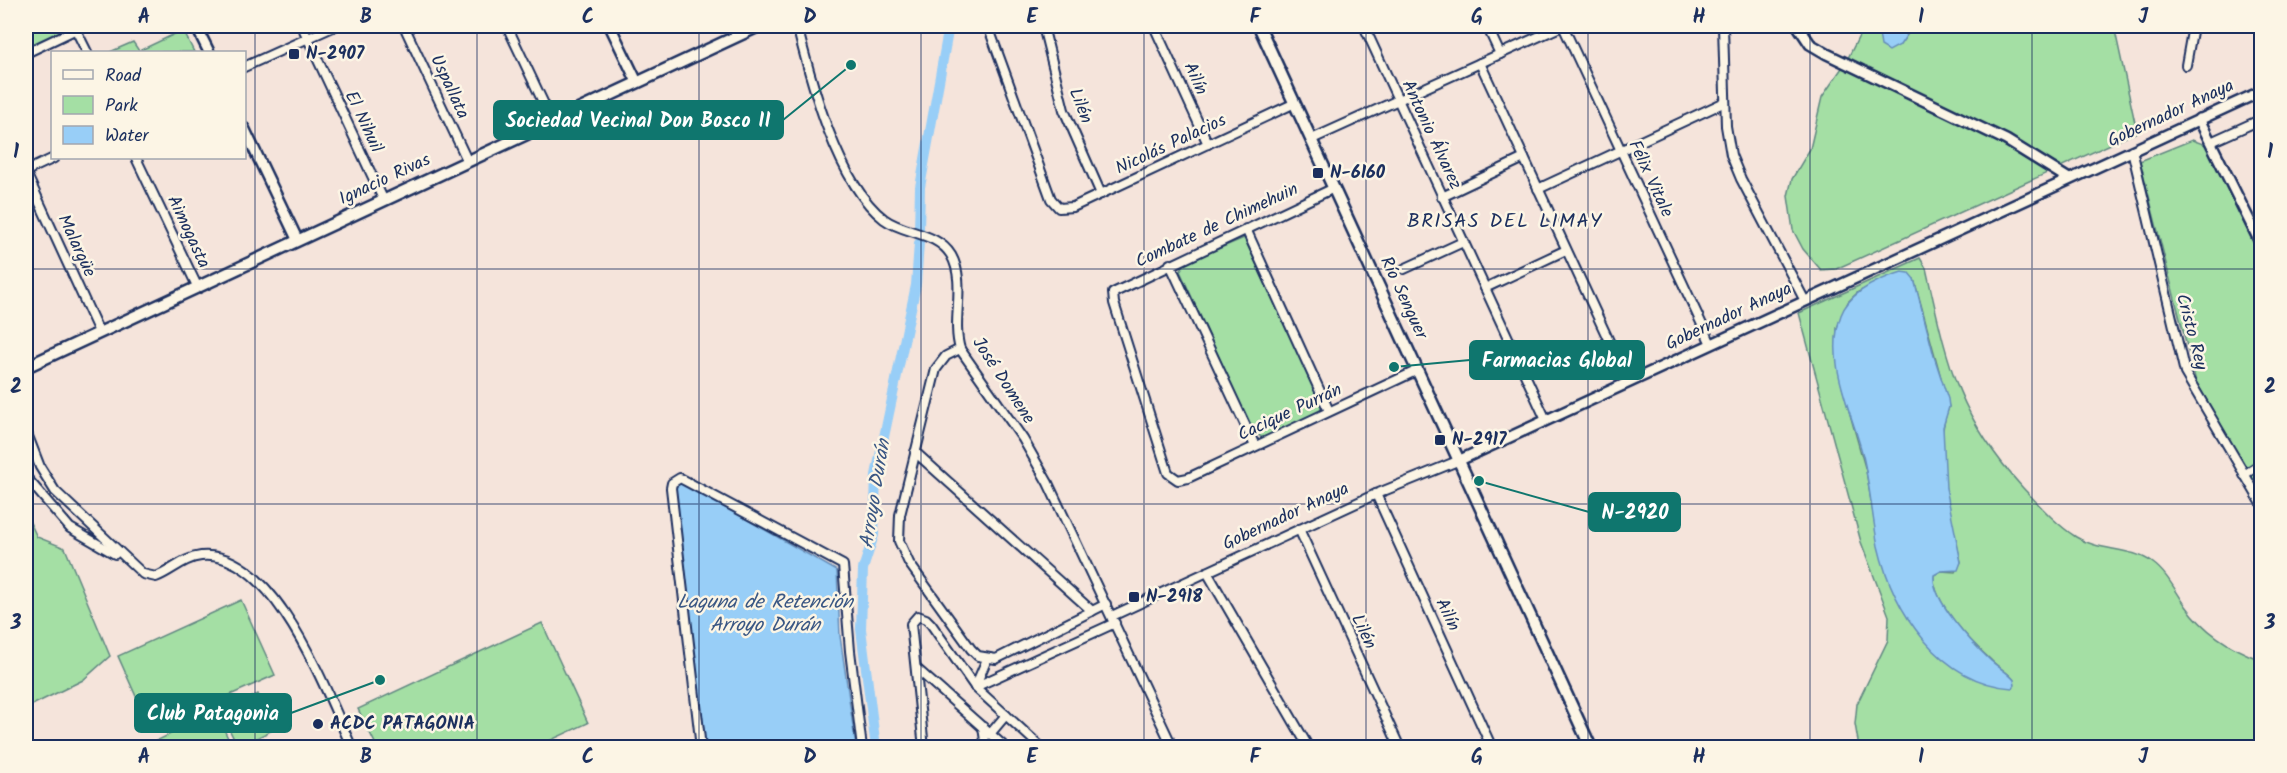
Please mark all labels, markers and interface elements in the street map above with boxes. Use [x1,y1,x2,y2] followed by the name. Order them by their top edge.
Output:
[138,2,150,34] text: A
[360,2,372,34] text: B
[582,2,594,34] text: C
[803,2,817,34] text: D
[1026,2,1038,34] text: E
[1250,2,1262,34] text: F
[1471,2,1483,34] text: G
[1692,2,1706,34] text: H
[1918,2,1924,34] text: I
[2138,2,2149,34] text: J
[306,40,365,69] place label: N-2907
[287,47,301,61] marker: N-2907
[421,50,477,124] street label: Uspallata
[51,51,246,159] legend
[1175,58,1215,100] street label: Ailín
[105,62,142,91] text: Road
[2103,72,2239,156] street label: Gobernador Anaya
[1393,75,1469,195] street label: Antonio Álvarez
[1060,84,1100,128] street label: Lilén
[336,86,390,158] street label: El Nihuil
[105,92,138,121] text: Park
[494,101,783,139] callout: Sociedad Vecinal Don Bosco II
[505,106,771,138] text: Sociedad Vecinal Don Bosco II
[1111,106,1232,183] street label: Nicolás Palacios
[105,122,150,151] text: Water
[1619,135,1681,223] street label: Félix Vitale
[13,137,19,169] text: 1
[2267,137,2273,169] text: 1
[334,146,436,214] street label: Ignacio Rivas
[1330,159,1386,188] place label: N-6160
[1311,166,1325,180] marker: N-6160
[1131,175,1303,277] street label: Combate de Chimehuin
[158,191,218,273] street label: Aimogasta
[1407,206,1603,238] district label: BRISAS DEL LIMAY
[49,210,103,282] street label: Malargüe
[1371,252,1435,345] street label: Río Senguer
[1661,275,1797,359] street label: Gobernador Anaya
[2167,291,2215,374] street label: Cristo Rey
[964,331,1042,431] street label: José Domene
[1470,341,1644,379] callout: Farmacias Global
[1482,346,1633,378] text: Farmacias Global
[10,372,22,404] text: 2
[2264,372,2276,404] text: 2
[1233,376,1347,450] street label: Cacique Purrán
[1452,426,1507,455] place label: N-2917
[1433,433,1447,447] marker: N-2917
[852,436,901,551] water label: Arroyo Durán
[1218,475,1354,559] street label: Gobernador Anaya
[1589,493,1680,531] callout: N-2920
[1602,498,1669,530] text: N-2920
[1146,583,1203,612] place label: N-2918
[677,587,854,642] water label: Laguna de Retención Arroyo Durán
[1127,590,1141,604] marker: N-2918
[1427,594,1467,636] street label: Ailín
[10,608,22,640] text: 3
[2264,608,2276,640] text: 3
[1342,610,1384,654] street label: Lilén
[135,694,291,732] callout: Club Patagonia
[147,699,279,731] text: Club Patagonia
[330,710,475,739] place label: ACDC PATAGONIA
[311,717,325,731] marker: ACDC PATAGONIA
[138,742,150,773] text: A
[360,742,372,773] text: B
[582,742,594,773] text: C
[803,742,817,773] text: D
[1026,742,1038,773] text: E
[1250,742,1262,773] text: F
[1471,742,1483,773] text: G
[1692,742,1706,773] text: H
[1918,742,1924,773] text: I
[2138,742,2149,773] text: J

